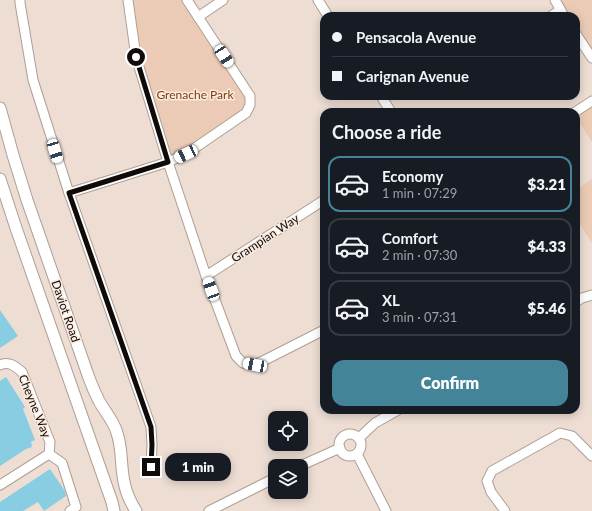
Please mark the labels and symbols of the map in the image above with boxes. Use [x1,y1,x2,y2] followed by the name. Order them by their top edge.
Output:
[212,43,236,69] car
[127,48,145,66] route start
[156,87,234,102] park label: Grenache Park
[46,138,64,164] car
[173,143,199,165] car
[228,210,302,265] street label: Grampian Way
[201,276,221,302] car
[48,278,84,344] street label: Daviot Road
[242,357,268,373] car
[16,372,55,441] street label: Cheyne Way
[165,453,231,481] callout: 1 min
[142,458,160,476] route end

